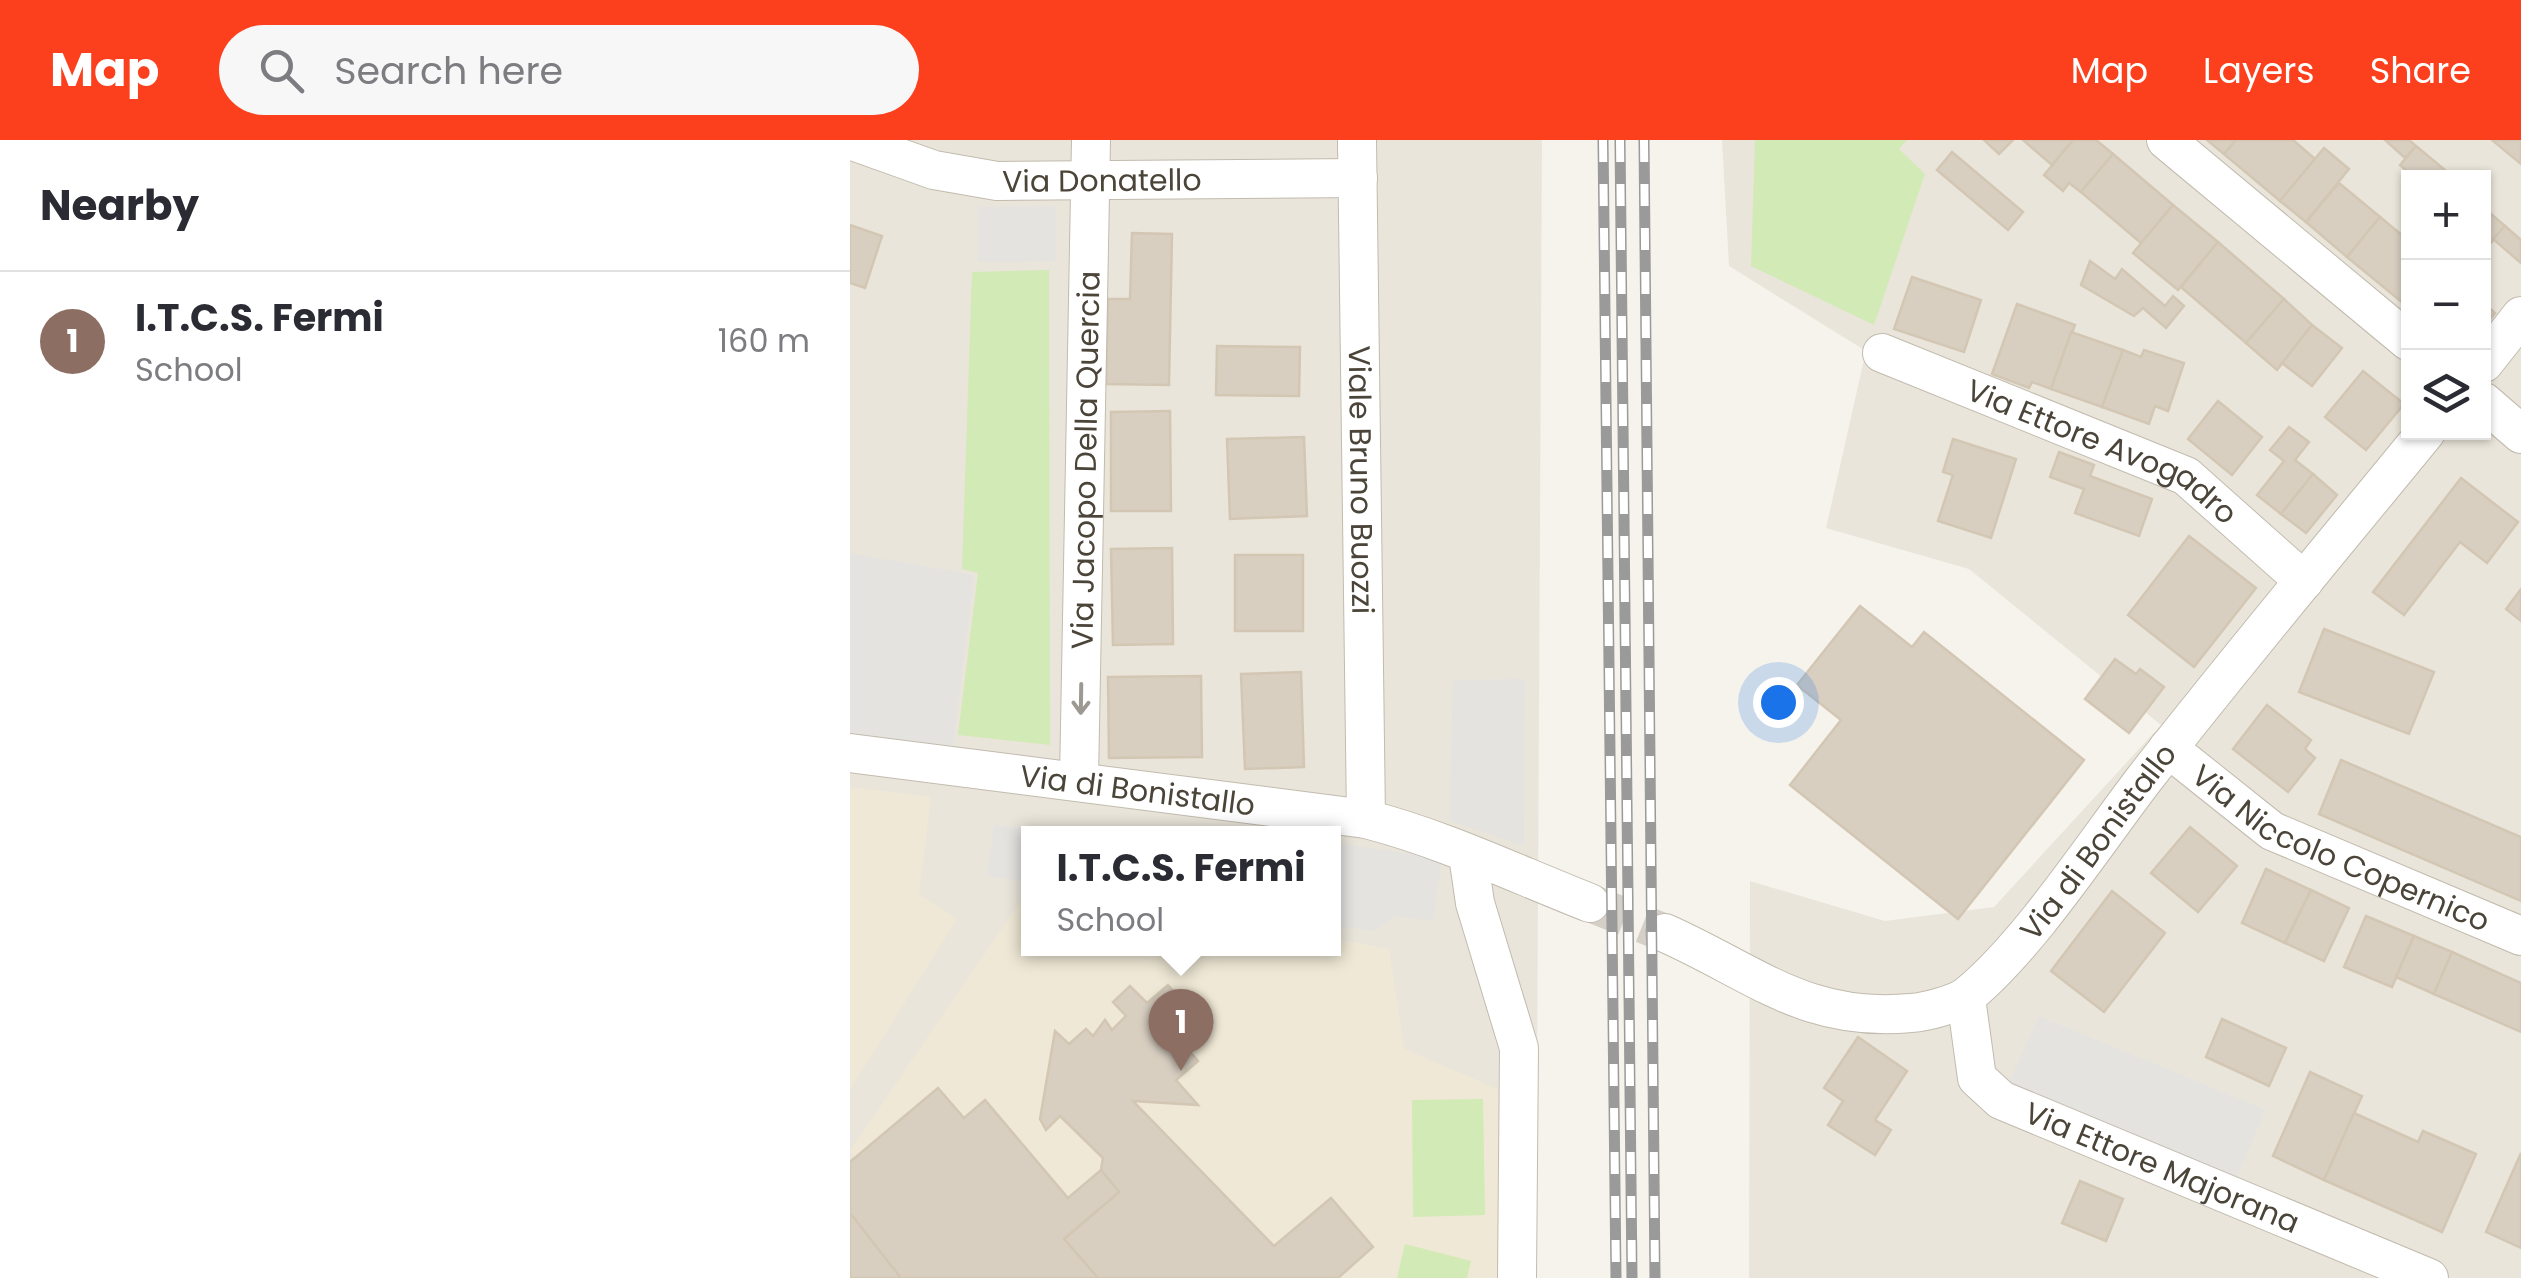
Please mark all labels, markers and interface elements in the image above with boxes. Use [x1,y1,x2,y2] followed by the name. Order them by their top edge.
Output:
[219,25,919,115] search box
[50,36,159,103] text: Map
[254,43,309,98] icon: search
[334,44,563,97] text: Search here
[2071,46,2148,95] text: Map
[2203,46,2315,95] text: Layers
[2370,46,2471,95] text: Share
[1002,158,1202,202] street label: Via Donatello
[2401,170,2491,440] map controls
[2401,170,2491,260] button: +
[40,176,199,235] text: Nearby
[2401,260,2491,350] button: −
[1060,270,1110,650] street label: Via Jacopo Della Quercia
[135,291,384,344] text: I.T.C.S. Fermi
[66,318,79,363] text: 1
[718,318,810,363] text: 160 m
[1338,345,1385,615] street label: Viale Bruno Buozzi
[135,347,243,392] text: School
[2401,350,2491,440] button: layers
[1960,368,2247,534] street label: Via Ettore Avogadro
[1753,677,1804,728] your location
[1072,682,1090,714] one-way arrow
[2009,734,2186,949] street label: Via di Bonistallo
[1018,753,1258,826] street label: Via di Bonistallo
[2183,754,2496,942] street label: Via Niccolo Copernico
[1021,826,1341,956] popup
[1057,841,1305,894] text: I.T.C.S. Fermi
[1057,897,1164,942] text: School
[1148,988,1214,1071] pin: 1
[2018,1091,2306,1243] street label: Via Ettore Majorana

